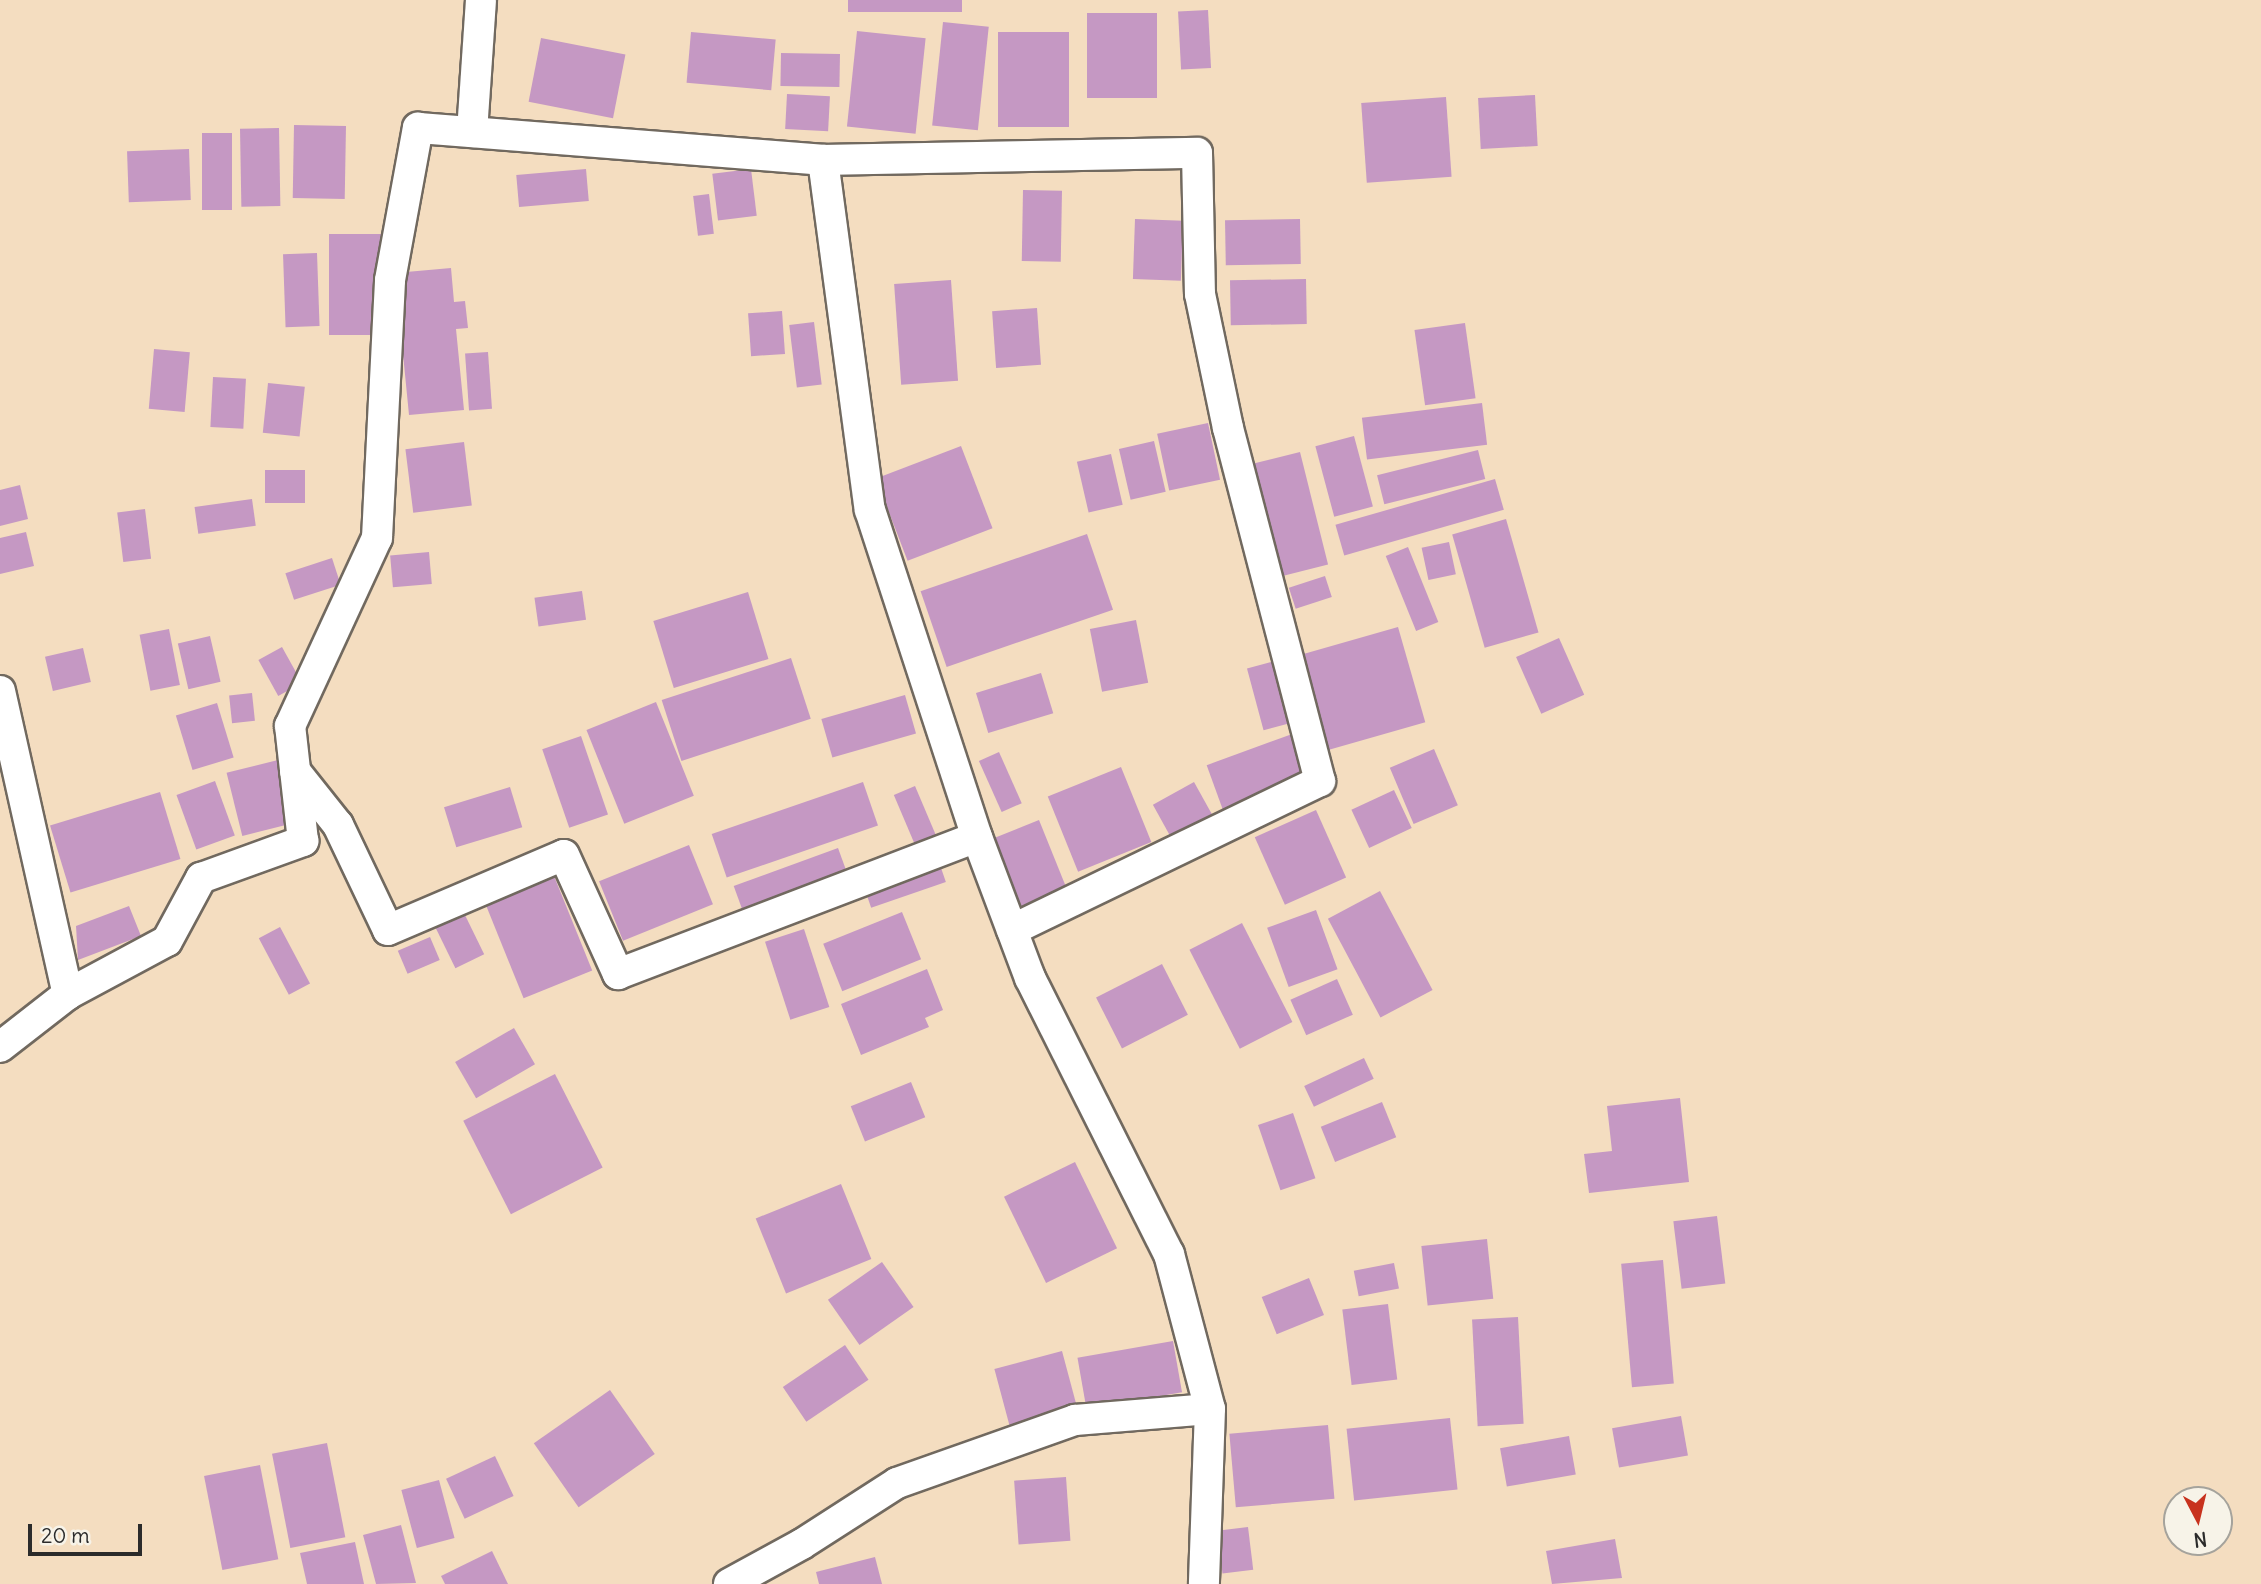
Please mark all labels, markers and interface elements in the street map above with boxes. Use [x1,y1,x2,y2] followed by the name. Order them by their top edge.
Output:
[2163,1486,2233,1556] north arrow
[32,1510,145,1554] scale bar
[41,1522,90,1549] text: 20 m
[2192,1527,2208,1553] text: N

